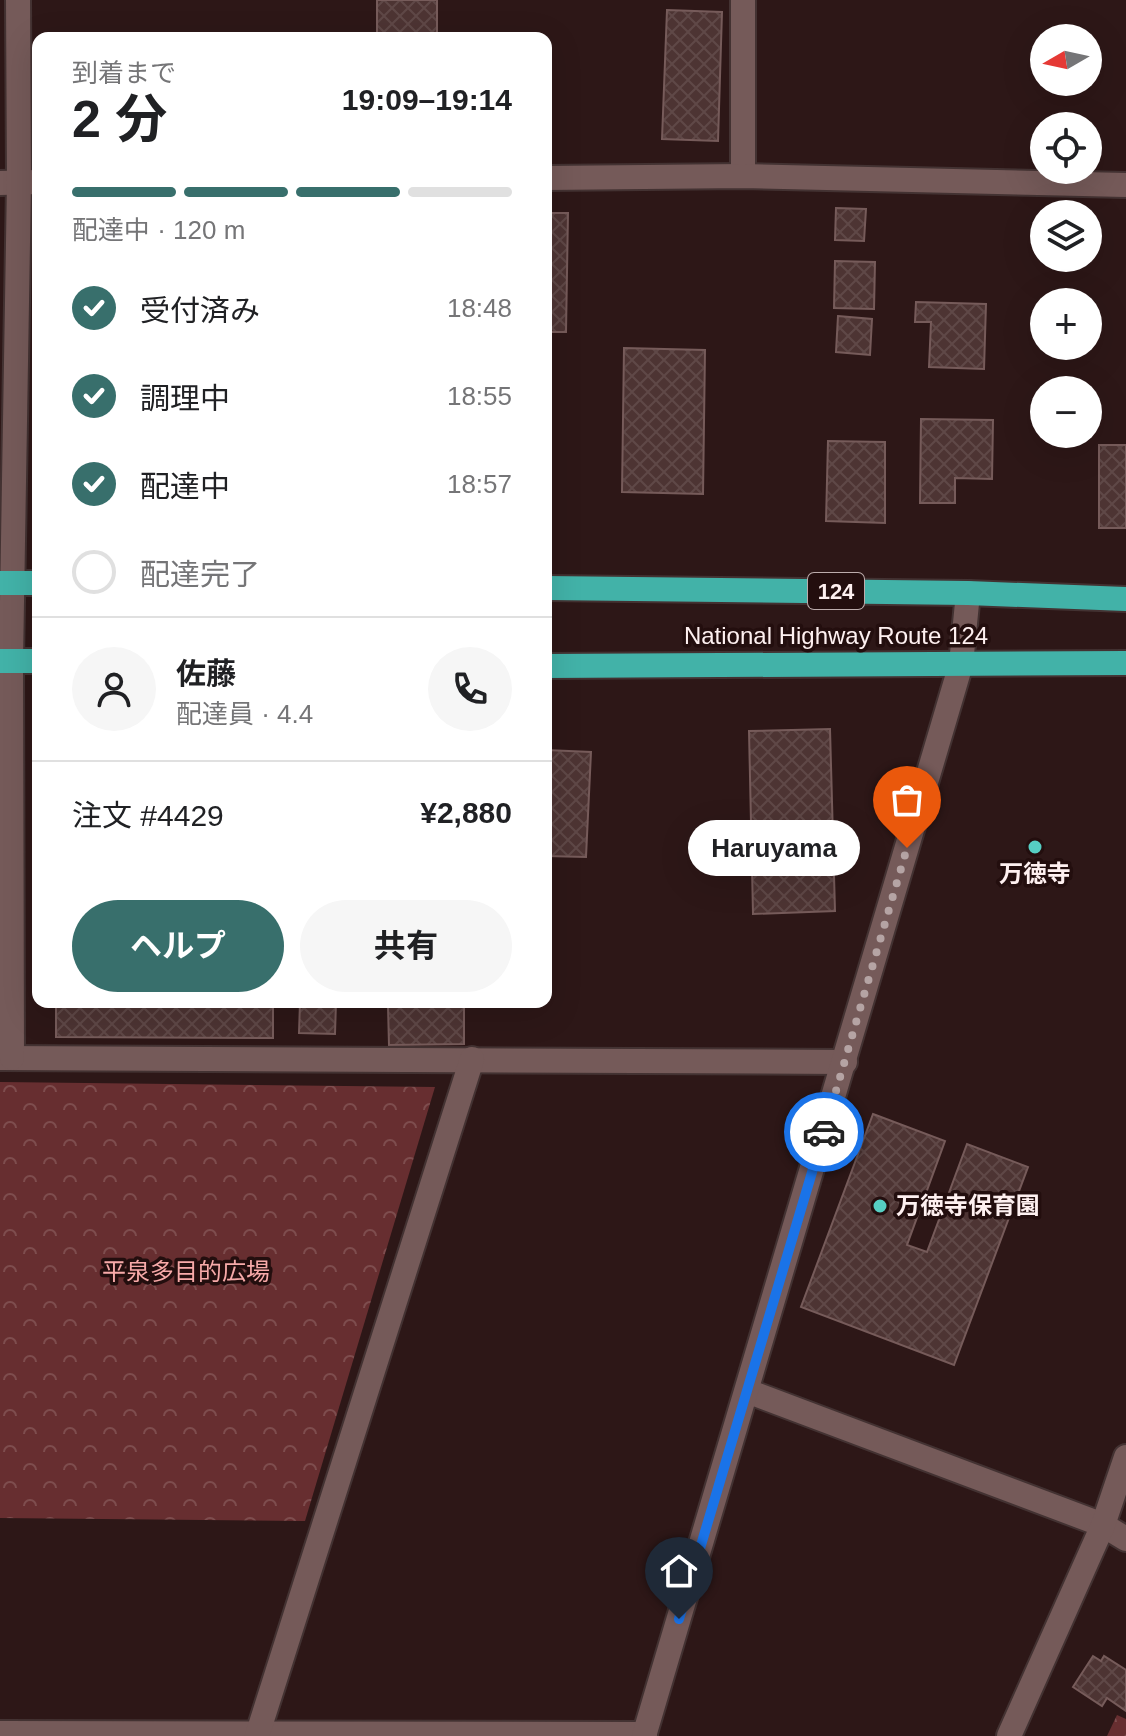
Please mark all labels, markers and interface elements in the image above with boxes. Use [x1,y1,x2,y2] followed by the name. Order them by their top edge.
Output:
[1030,24,1102,96] north arrow
[1030,24,1102,448] map controls
[72,58,176,88] text: 到着まで
[342,83,512,116] text: 19:09–19:14
[72,90,167,148] text: 2 分
[1030,112,1102,184] button: locate
[1030,200,1102,272] button: layers
[72,215,245,245] text: 配達中 · 120 m
[72,286,116,330] icon: check
[1030,288,1102,360] button: +
[447,293,512,323] text: 18:48
[140,294,260,327] text: 受付済み
[72,374,116,418] icon: check
[1030,376,1102,448] button: −
[447,381,512,411] text: 18:55
[140,382,230,415] text: 調理中
[72,462,116,506] icon: check
[447,469,512,499] text: 18:57
[140,470,230,503] text: 配達中
[140,558,260,591] text: 配達完了
[808,573,864,609] road number: 124
[684,622,988,649] street label: National Highway Route 124
[72,647,156,731] button: person
[428,647,512,731] button: phone
[176,657,236,690] text: 佐藤
[176,699,313,729] text: 配達員 · 4.4
[873,766,941,848] pin
[885,778,929,822] icon: bag
[420,796,512,829] text: ¥2,880
[72,799,224,832] text: 注文 #4429
[687,820,859,876] callout: Haruyama
[711,833,837,863] text: Haruyama
[1026,838,1044,856] marker: 万徳寺
[999,860,1071,887] place label: 万徳寺
[72,900,284,992] button: ヘルプ
[300,900,512,992] button: 共有
[784,1092,864,1172] courier
[802,1110,846,1154] icon: car
[896,1192,1040,1219] place label: 万徳寺保育園
[871,1197,889,1215] marker: 万徳寺保育園
[102,1258,270,1285] park label: 平泉多目的広場
[645,1537,713,1619] pin
[657,1549,701,1593] icon: home

